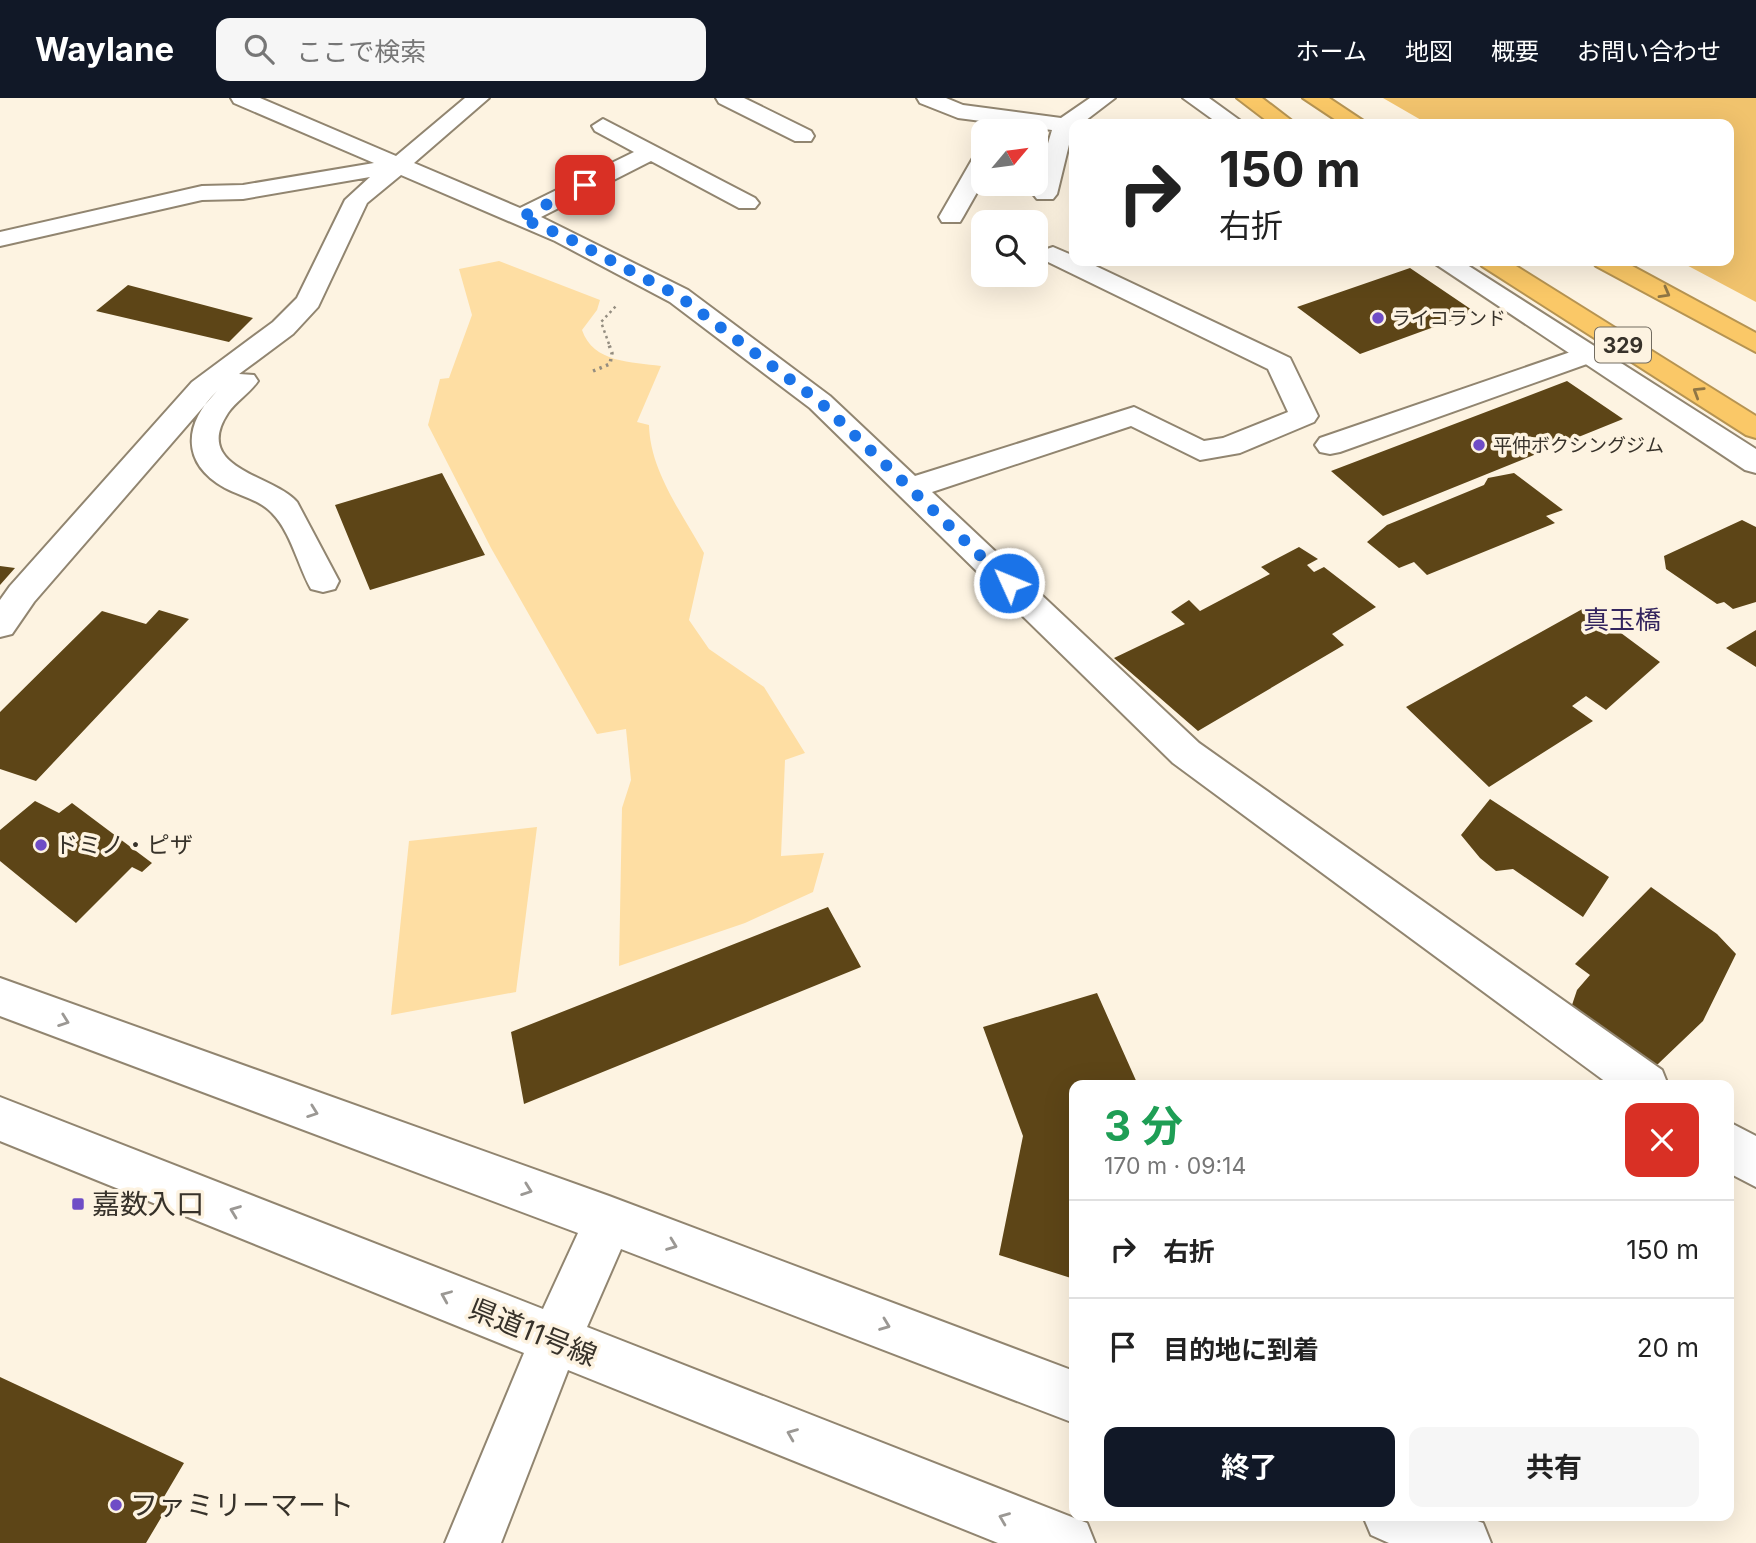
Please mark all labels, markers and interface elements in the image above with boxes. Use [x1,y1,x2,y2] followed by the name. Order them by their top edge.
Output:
[216,18,706,81] search box
[35,29,174,69] text: Waylane
[240,30,278,68] icon: search
[296,36,426,67] text: ここで検索
[1296,37,1367,66] text: ホーム
[1405,37,1453,66] text: 地図
[1491,37,1539,66] text: 概要
[1577,37,1721,66] text: お問い合わせ
[971,119,1048,196] north arrow
[971,119,1048,287] map controls
[1219,140,1361,199] text: 150 m
[1104,147,1195,238] icon: right
[555,155,615,215] pin
[566,166,604,204] icon: arrive
[1219,206,1283,245] text: 右折
[971,210,1048,287] button: search
[1658,285,1670,299] one-way arrow
[1392,307,1506,330] place label: ライコランド
[1370,310,1386,326] marker: ライコランド
[1595,328,1651,362] road number: 329
[1693,388,1706,401] one-way arrow
[1493,434,1664,457] place label: 平仲ボクシングジム
[1471,437,1487,453] marker: 平仲ボクシングジム
[972,546,1046,620] position arrow
[1583,604,1661,635] district label: 真玉橋
[55,831,193,859] place label: ドミノ・ピザ
[33,837,49,853] marker: ドミノ・ピザ
[58,1012,70,1026] one-way arrow
[1104,1100,1183,1151] text: 3 分
[1625,1103,1699,1177] button: close
[307,1104,319,1118] one-way arrow
[1104,1152,1246,1180] text: 170 m · 09:14
[520,1182,532,1196] one-way arrow
[92,1187,204,1221] place label: 嘉数入口
[70,1196,86,1212] marker: 嘉数入口
[229,1206,241,1220] one-way arrow
[1104,1230,1142,1268] icon: right
[1626,1234,1699,1265] text: 150 m
[666,1236,678,1250] one-way arrow
[1163,1236,1215,1267] text: 右折
[441,1290,453,1304] one-way arrow
[464,1291,602,1373] street label: 県道11号線
[878,1317,890,1331] one-way arrow
[1104,1328,1142,1366] icon: arrive
[1637,1332,1699,1363] text: 20 m
[1163,1334,1319,1365] text: 目的地に到着
[1104,1427,1395,1507] button: 終了
[1409,1427,1699,1507] button: 共有
[787,1429,799,1443] one-way arrow
[130,1488,354,1522] place label: ファミリーマート
[108,1497,124,1513] marker: ファミリーマート
[998,1512,1010,1526] one-way arrow

